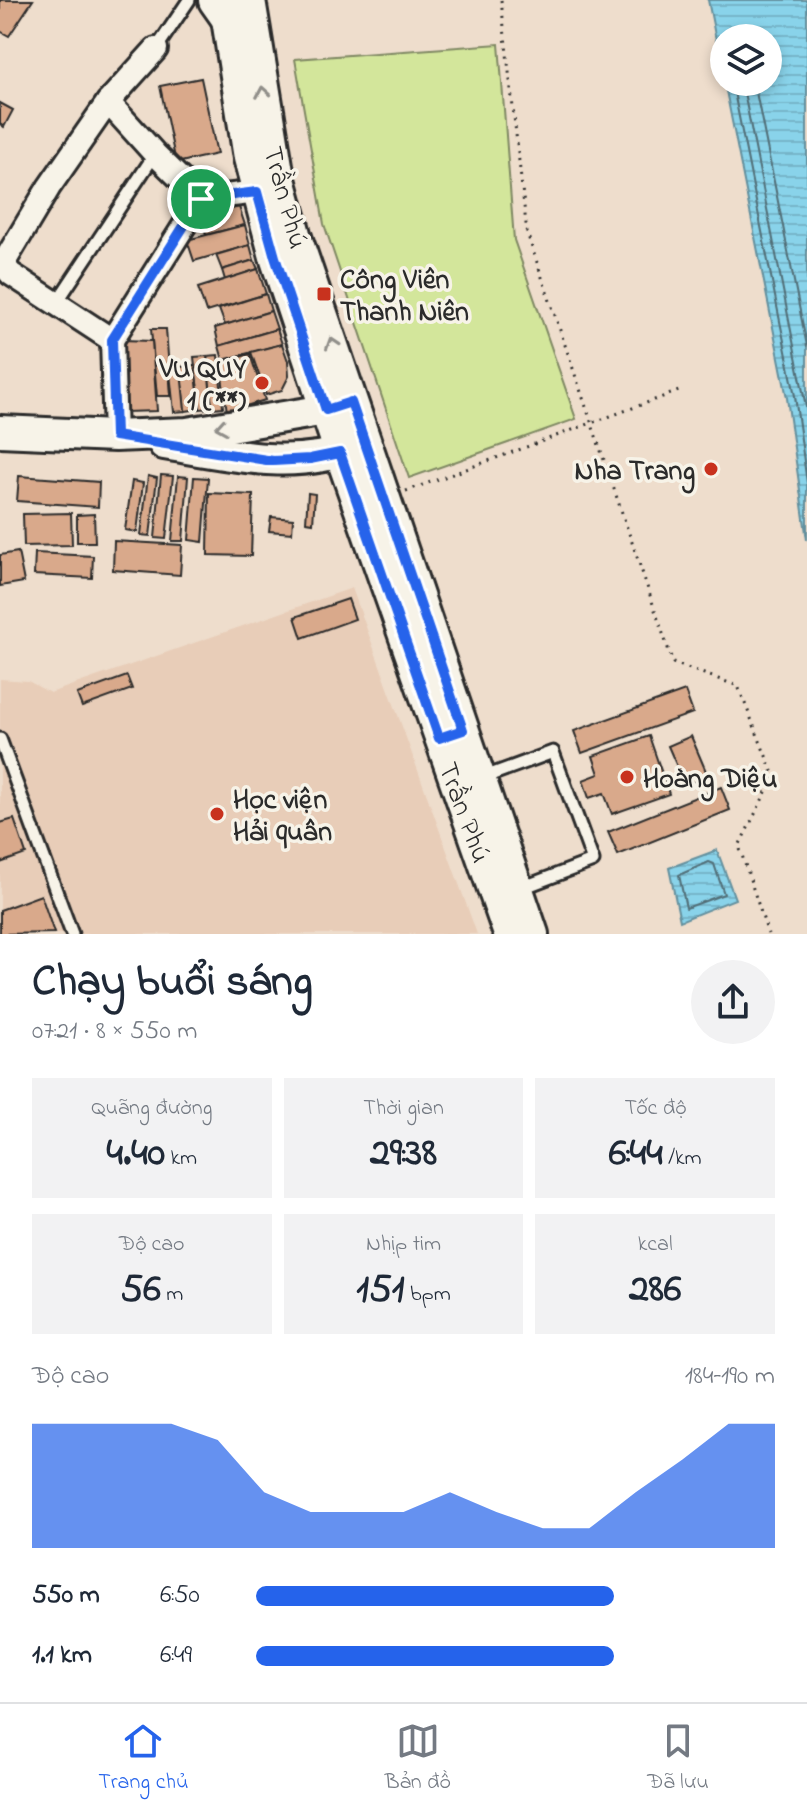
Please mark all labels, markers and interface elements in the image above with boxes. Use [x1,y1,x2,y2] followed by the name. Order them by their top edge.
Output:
[710,24,782,96] map controls
[710,24,782,96] button: layers
[256,86,273,99] one-way arrow
[250,142,317,254] street label: Trần Phú
[167,165,235,233] pin
[179,177,223,221] icon: arrive
[340,261,469,334] place label: Công Viên Thanh Niên
[315,285,333,303] marker: Công Viên Thanh Niên
[325,337,341,351] one-way arrow
[159,350,247,423] place label: VU QUY 1 (**)
[253,374,271,392] marker: VU QUY 1 (**)
[214,418,228,435] one-way arrow
[574,452,695,494] place label: Nha Trang
[702,460,720,478] marker: Nha Trang
[426,757,500,869] street label: Trần Phú
[643,760,777,802] place label: Hoàng Diệu
[618,768,636,786] marker: Hoàng Diệu
[233,781,332,854] place label: Học viện Hải quân
[208,805,226,823] marker: Học viện Hải quân
[32,951,313,1015] text: Chạy buổi sáng
[691,960,775,1044] button: share
[32,1013,197,1051] text: 07:21 · 8 × 550 m
[91,1093,212,1125] text: Quãng đường
[363,1093,444,1125] text: Thời gian
[624,1093,686,1125] text: Tốc độ
[107,1125,165,1184] text: 4.40
[370,1125,437,1184] text: 29:38
[609,1125,663,1184] text: 6:44
[165,1143,197,1175] text: km
[663,1143,702,1175] text: /km
[119,1229,185,1261] text: Độ cao
[366,1229,441,1261] text: Nhịp tim
[638,1229,673,1261] text: kcal
[120,1261,161,1320] text: 56
[356,1261,405,1320] text: 151
[629,1261,681,1320] text: 286
[161,1279,183,1311] text: m
[405,1279,451,1311] text: bpm
[32,1358,109,1396] text: Độ cao
[685,1358,775,1396] text: 184–190 m
[32,1577,100,1615] text: 550 m
[160,1577,200,1615] text: 6:50
[32,1637,92,1675] text: 1.1 km
[160,1637,192,1675] text: 6:49
[98,1719,188,1799] tab: Trang chủ
[385,1719,451,1799] tab: Bản đồ
[647,1719,709,1799] tab: Đã lưu

